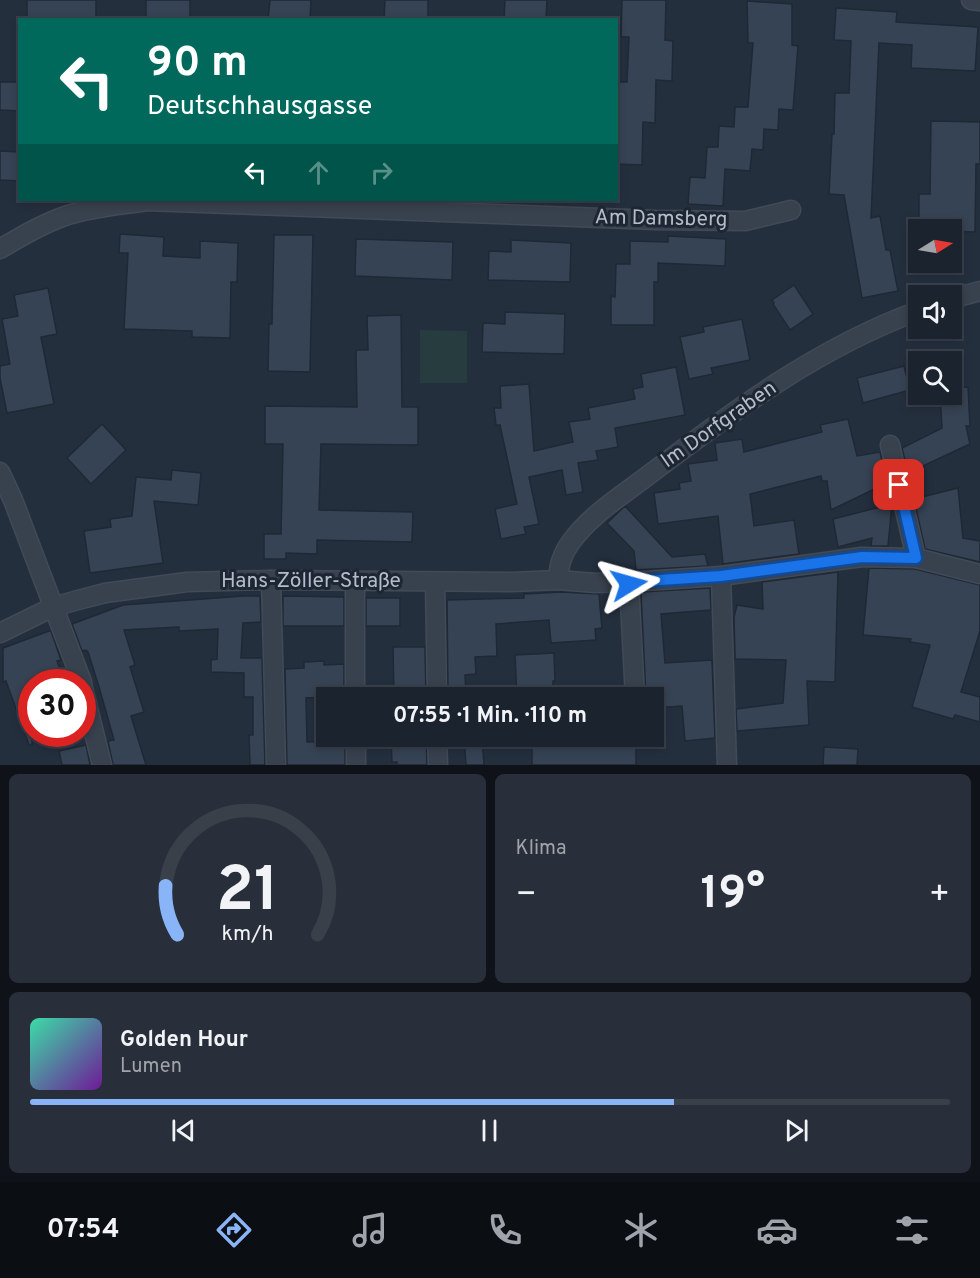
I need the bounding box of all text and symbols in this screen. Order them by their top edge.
text: 90 m [147,38,248,91]
icon: left [48,42,126,120]
text: Deutschhausgasse [147,90,372,124]
icon: left [239,156,272,189]
icon: ahead [302,156,335,189]
icon: right [365,156,398,189]
street label: Am Damsberg [594,204,728,234]
north arrow [908,219,962,273]
map controls [908,219,962,405]
button: sound [908,285,962,339]
button: search [908,351,962,405]
street label: Im Dorfgraben [656,375,782,475]
pin [873,459,924,510]
icon: arrive [882,468,915,501]
position arrow [597,552,661,616]
street label: Hans-Zöller-Straße [221,568,401,595]
speed limit sign: 30 [18,669,96,747]
text: 07:55 · 1 Min. · 110 m [393,703,587,730]
text: Klima [516,836,567,862]
text: 21 [216,854,279,933]
text: 19° [701,867,765,924]
text: − [516,875,537,917]
text: + [929,875,950,917]
text: km/h [221,922,273,949]
text: Golden Hour [120,1027,248,1054]
text: Lumen [120,1054,182,1080]
icon: previous [167,1114,200,1147]
icon: pause [473,1114,506,1147]
icon: next [780,1114,813,1147]
icon: directions [213,1209,255,1251]
icon: music [349,1209,391,1251]
icon: phone [484,1209,526,1251]
icon: climate [620,1209,662,1251]
icon: car [756,1209,798,1251]
icon: filters [891,1209,933,1251]
text: 07:54 [47,1213,120,1247]

